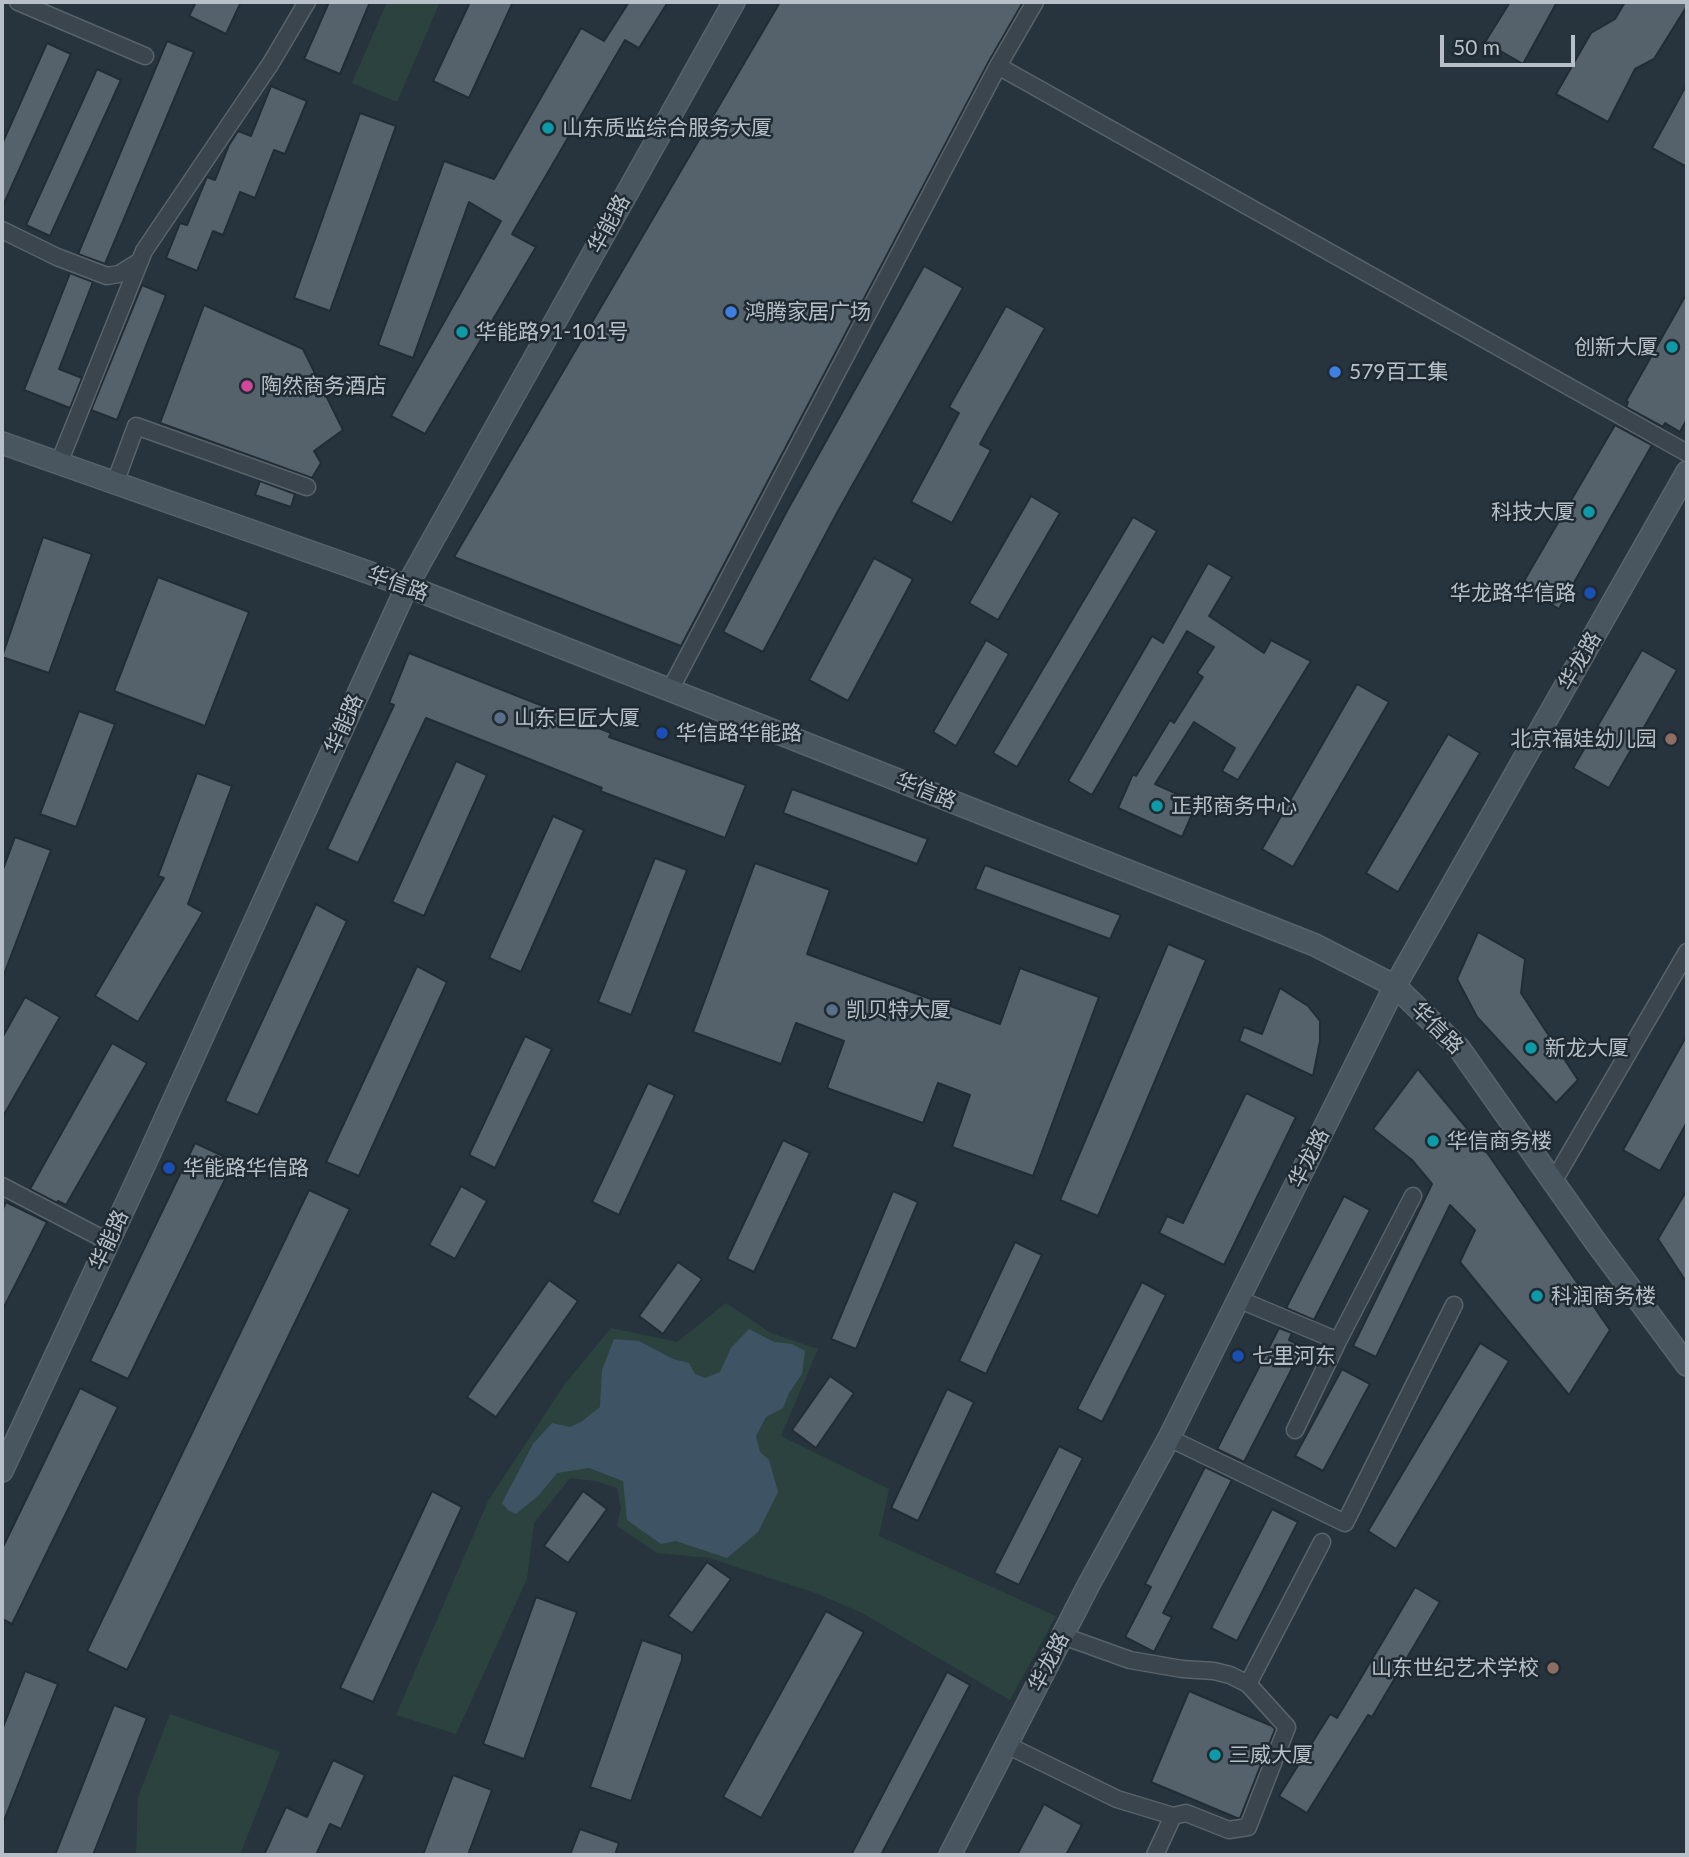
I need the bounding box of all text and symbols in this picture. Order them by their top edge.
scale bar [1444,21,1579,65]
text: 50 m [1453,34,1500,59]
place label: 山东质监综合服务大厦 [562,115,772,141]
marker: 山东质监综合服务大厦 [540,120,556,136]
street label: 华能路 [583,190,635,258]
place label: 鸿腾家居广场 [745,299,871,325]
marker: 鸿腾家居广场 [723,304,739,320]
place label: 华能路91-101号 [476,319,629,345]
marker: 华能路91-101号 [454,324,470,340]
place label: 创新大厦 [1574,334,1658,360]
marker: 创新大厦 [1664,339,1680,355]
place label: 579百工集 [1349,359,1449,385]
marker: 579百工集 [1327,364,1343,380]
place label: 陶然商务酒店 [261,373,387,399]
marker: 陶然商务酒店 [239,378,255,394]
place label: 科技大厦 [1491,499,1575,525]
marker: 科技大厦 [1581,504,1597,520]
street label: 华信路 [364,561,432,607]
place label: 华龙路华信路 [1450,580,1576,606]
marker: 华龙路华信路 [1582,585,1598,601]
street label: 华龙路 [1553,627,1607,695]
street label: 华能路 [320,690,368,758]
place label: 山东巨匠大厦 [514,705,640,731]
marker: 山东巨匠大厦 [492,710,508,726]
place label: 华信路华能路 [676,720,802,746]
marker: 华信路华能路 [654,725,670,741]
place label: 北京福娃幼儿园 [1510,726,1657,752]
marker: 北京福娃幼儿园 [1663,731,1679,747]
street label: 华信路 [892,768,960,814]
place label: 正邦商务中心 [1171,793,1297,819]
marker: 正邦商务中心 [1149,798,1165,814]
place label: 凯贝特大厦 [846,997,951,1023]
street label: 华信路 [1406,997,1468,1059]
marker: 凯贝特大厦 [824,1002,840,1018]
place label: 新龙大厦 [1545,1035,1629,1061]
marker: 新龙大厦 [1523,1040,1539,1056]
street label: 华龙路 [1283,1124,1335,1192]
place label: 华信商务楼 [1447,1128,1552,1154]
marker: 华信商务楼 [1425,1133,1441,1149]
place label: 华能路华信路 [183,1155,309,1181]
marker: 华能路华信路 [161,1160,177,1176]
street label: 华能路 [84,1206,134,1274]
place label: 科润商务楼 [1551,1283,1656,1309]
marker: 科润商务楼 [1529,1288,1545,1304]
place label: 七里河东 [1252,1343,1336,1369]
marker: 七里河东 [1230,1348,1246,1364]
street label: 华龙路 [1023,1628,1075,1696]
place label: 山东世纪艺术学校 [1371,1655,1539,1681]
marker: 山东世纪艺术学校 [1545,1660,1561,1676]
place label: 三威大厦 [1229,1742,1313,1768]
marker: 三威大厦 [1207,1747,1223,1763]

